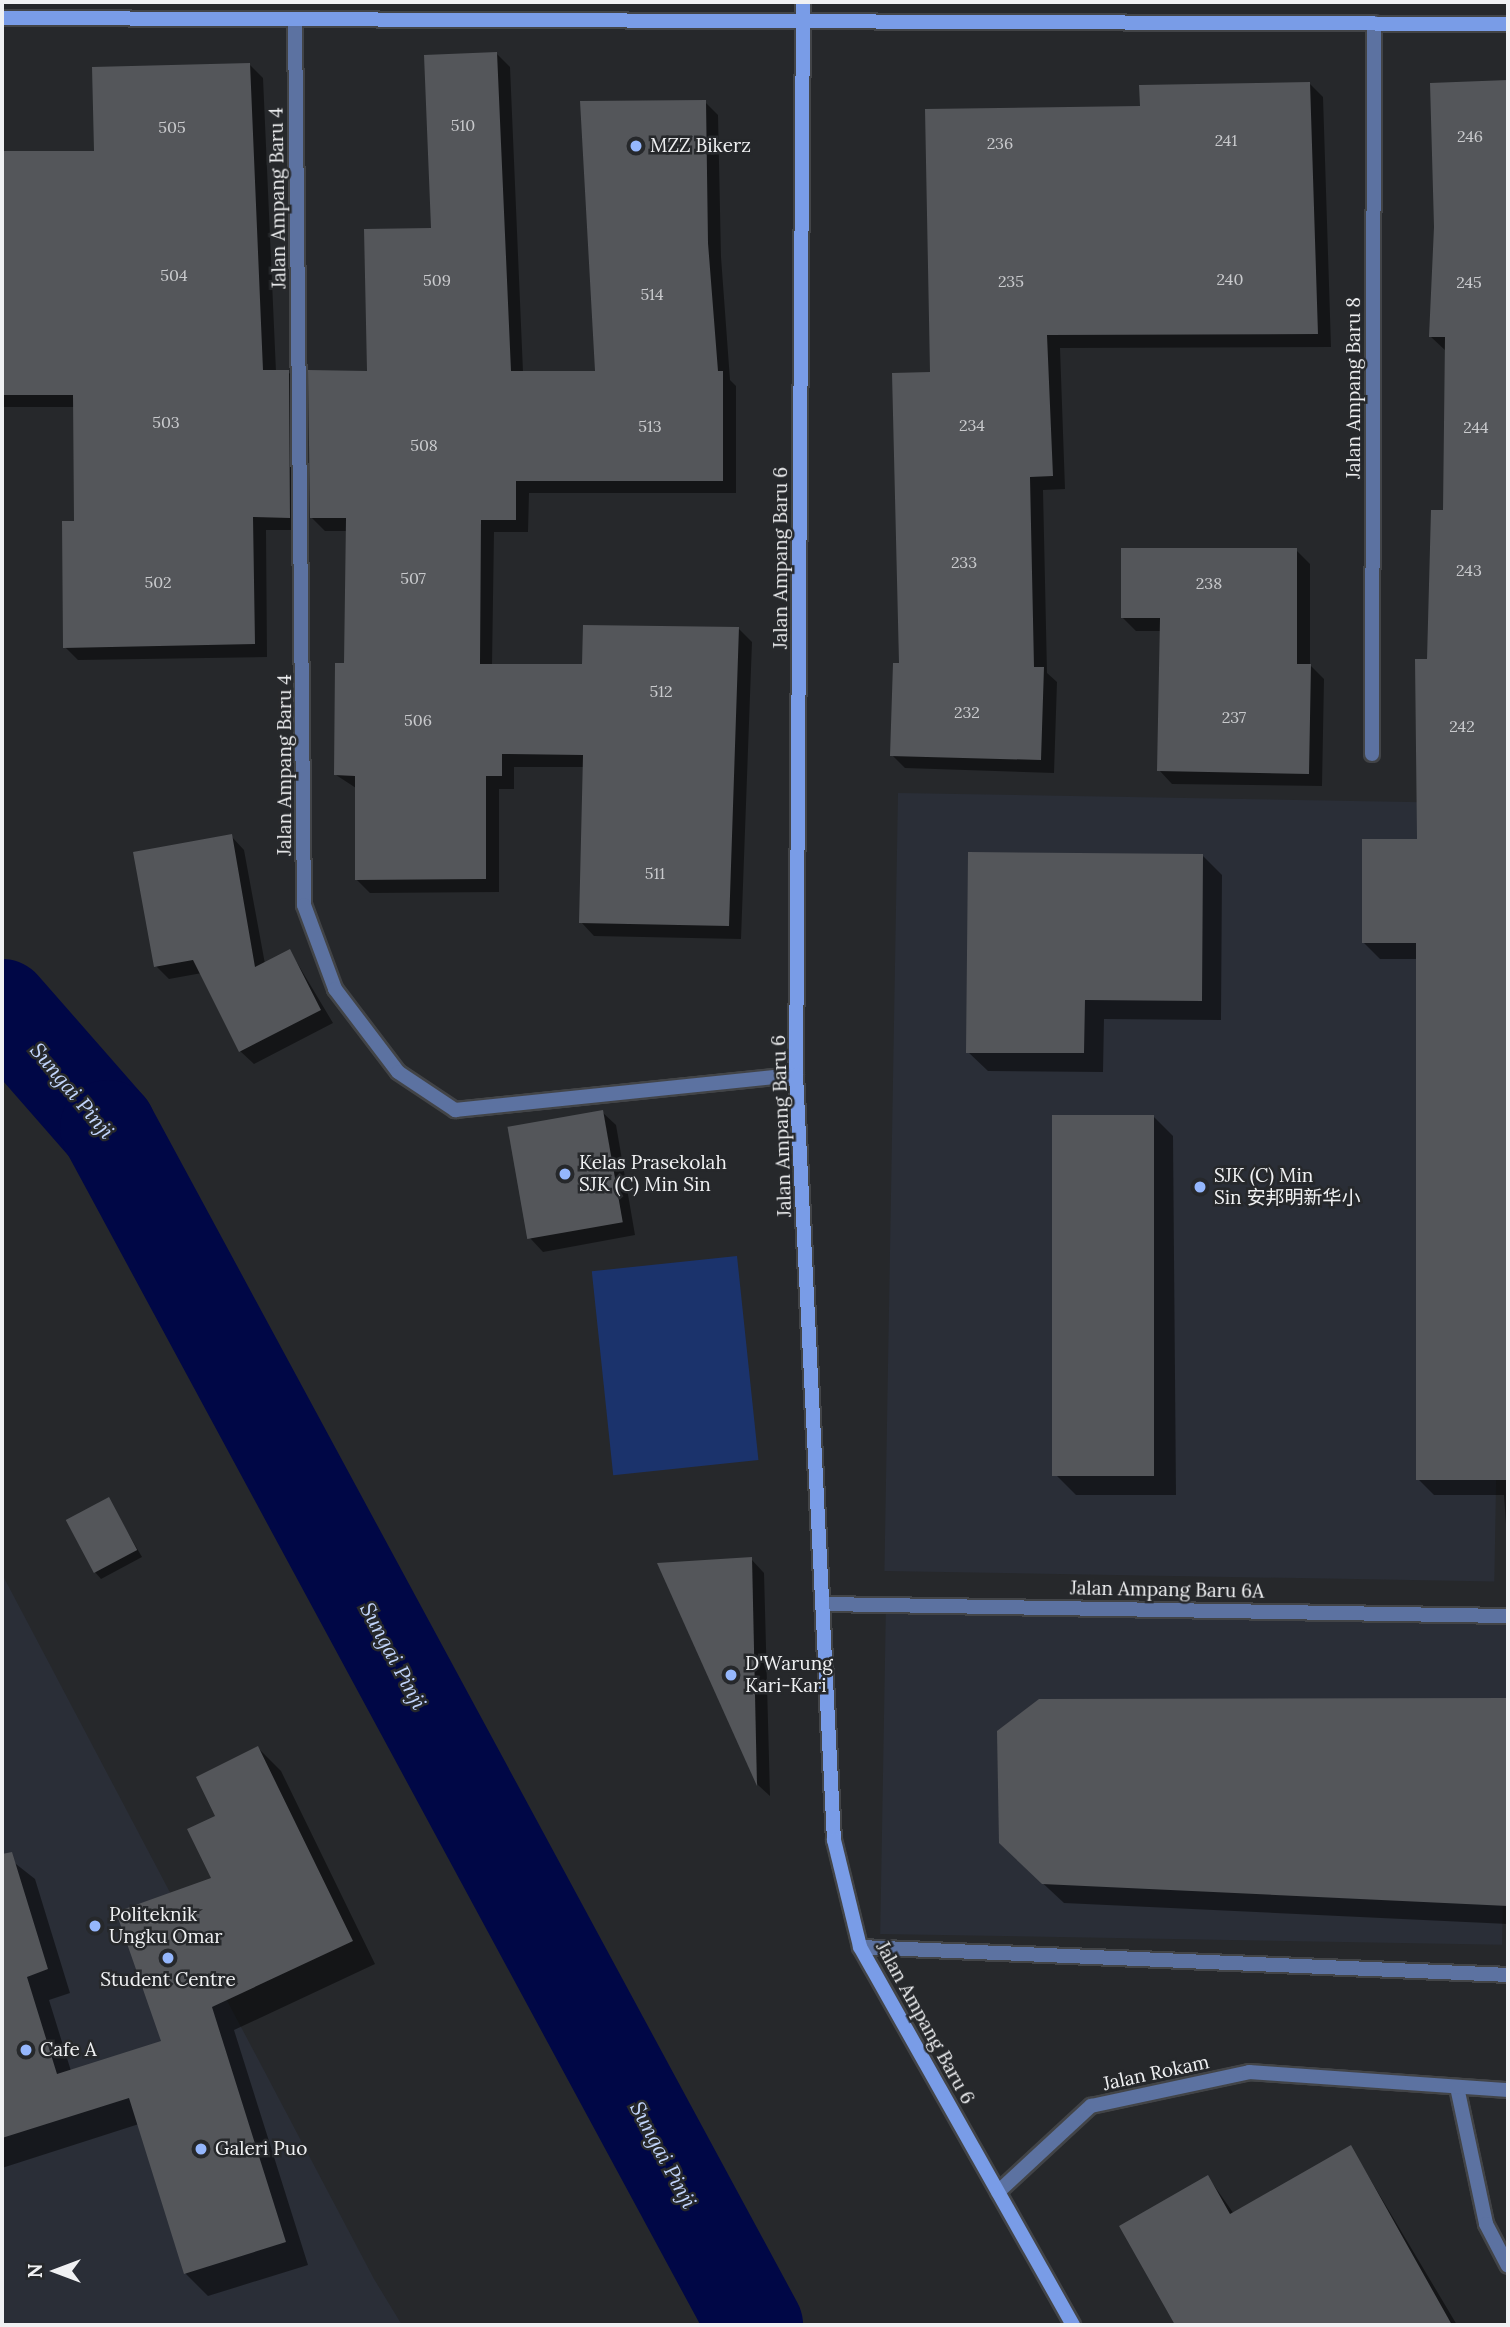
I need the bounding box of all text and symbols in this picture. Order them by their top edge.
street label: Jalan Ampang Baru 4 [265,107,291,289]
house number: 510 [451,115,475,135]
house number: 505 [158,117,186,137]
house number: 246 [1457,126,1483,146]
house number: 241 [1215,130,1237,150]
house number: 236 [987,133,1013,153]
place label: MZZ Bikerz [650,135,751,157]
marker: MZZ Bikerz [628,138,644,154]
house number: 504 [160,265,188,285]
house number: 240 [1217,269,1243,289]
house number: 509 [423,270,451,290]
house number: 235 [998,271,1024,291]
house number: 245 [1456,272,1482,292]
house number: 514 [640,284,664,304]
street label: Jalan Ampang Baru 8 [1343,297,1365,479]
house number: 503 [152,412,180,432]
house number: 234 [959,415,985,435]
house number: 513 [638,416,662,436]
house number: 244 [1463,417,1489,437]
house number: 508 [410,435,438,455]
street label: Jalan Ampang Baru 6 [770,467,792,649]
house number: 233 [951,552,977,572]
house number: 243 [1456,560,1482,580]
house number: 507 [400,568,426,588]
house number: 502 [144,572,172,592]
house number: 238 [1196,573,1222,593]
street label: Jalan Ampang Baru 4 [274,674,296,856]
house number: 512 [649,681,673,701]
house number: 232 [954,702,980,722]
house number: 237 [1222,707,1246,727]
house number: 506 [404,710,432,730]
house number: 242 [1449,716,1475,736]
house number: 511 [645,863,665,883]
street label: Jalan Ampang Baru 6 [767,1034,797,1218]
water label: Sungai Pinji [25,1038,119,1144]
place label: Kelas Prasekolah SJK (C) Min Sin [579,1152,727,1196]
place label: SJK (C) Min Sin 安邦明新华小 [1214,1165,1361,1209]
marker: Kelas Prasekolah SJK (C) Min Sin [557,1166,573,1182]
marker: SJK (C) Min Sin 安邦明新华小 [1192,1179,1208,1195]
street label: Jalan Ampang Baru 6A [1070,1577,1264,1603]
water label: Sungai Pinji [354,1598,432,1714]
place label: D'Warung Kari-Kari [745,1653,833,1697]
marker: D'Warung Kari-Kari [723,1667,739,1683]
place label: Politeknik Ungku Omar [109,1904,222,1948]
marker: Politeknik Ungku Omar [87,1918,103,1934]
street label: Jalan Ampang Baru 6 [871,1938,979,2108]
marker: Student Centre [160,1950,176,1966]
place label: Student Centre [100,1969,236,1991]
place label: Cafe A [40,2039,97,2061]
marker: Cafe A [18,2042,34,2058]
street label: Jalan Rokam [1101,2051,1211,2095]
water label: Sungai Pinji [624,2097,702,2213]
place label: Galeri Puo [215,2138,307,2160]
marker: Galeri Puo [193,2141,209,2157]
north arrow [21,2236,91,2306]
text: N [23,2264,47,2278]

